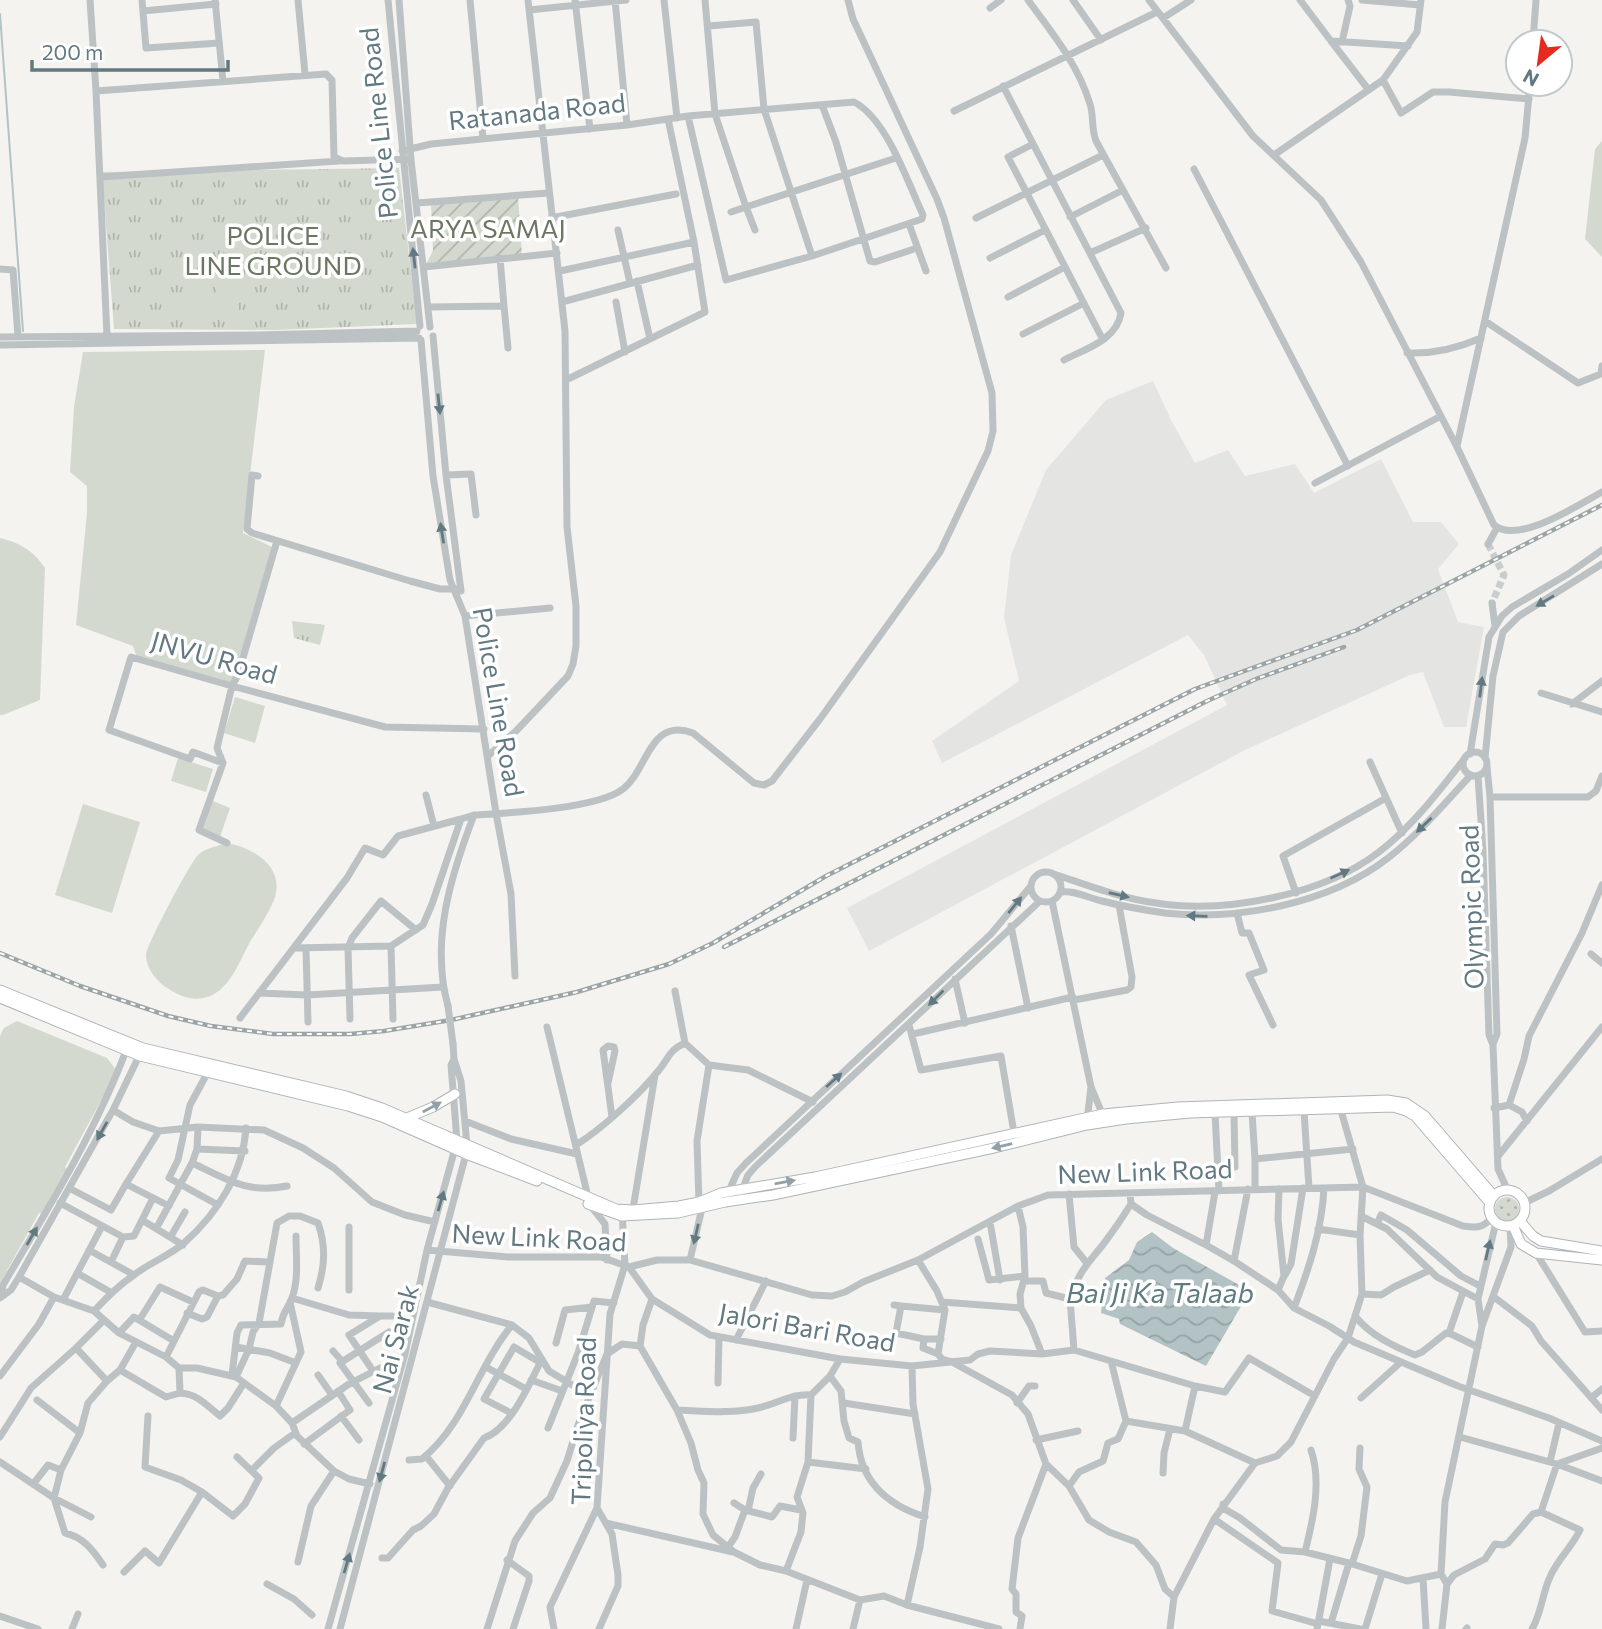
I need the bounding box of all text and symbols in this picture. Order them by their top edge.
street label: Police Line Road [352,26,403,220]
scale bar [32,28,228,72]
north arrow [1504,28,1574,98]
text: 200 m [42,39,103,64]
text: N [1519,65,1542,92]
street label: Ratanada Road [447,86,627,135]
park label: ARYA SAMAJ [410,212,566,243]
park label: POLICE LINE GROUND [184,219,362,280]
one-way arrow [408,247,419,269]
one-way arrow [434,393,445,415]
one-way arrow [436,522,447,544]
one-way arrow [1535,594,1554,607]
street label: Police Line Road [468,604,531,799]
street label: JNVU Road [148,624,281,689]
one-way arrow [1476,675,1487,697]
one-way arrow [1416,816,1433,832]
street label: Olympic Road [1452,824,1489,990]
one-way arrow [1330,869,1351,880]
one-way arrow [1108,889,1130,900]
one-way arrow [1008,897,1023,915]
one-way arrow [1186,910,1208,921]
one-way arrow [928,989,945,1005]
one-way arrow [825,1072,842,1088]
one-way arrow [422,1102,442,1114]
one-way arrow [96,1121,108,1141]
one-way arrow [991,1141,1013,1152]
street label: New Link Road [1057,1152,1233,1189]
one-way arrow [774,1176,796,1187]
one-way arrow [436,1190,446,1211]
street label: New Link Road [451,1216,627,1257]
one-way arrow [691,1223,702,1245]
one-way arrow [25,1227,38,1246]
one-way arrow [1483,1239,1494,1261]
water label: Bai Ji Ka Talaab [1066,1275,1254,1309]
street label: Nai Sarak [365,1281,424,1396]
street label: Jalori Bari Road [717,1296,898,1357]
street label: Tripoliya Road [564,1336,601,1506]
one-way arrow [376,1461,387,1483]
one-way arrow [343,1553,353,1574]

